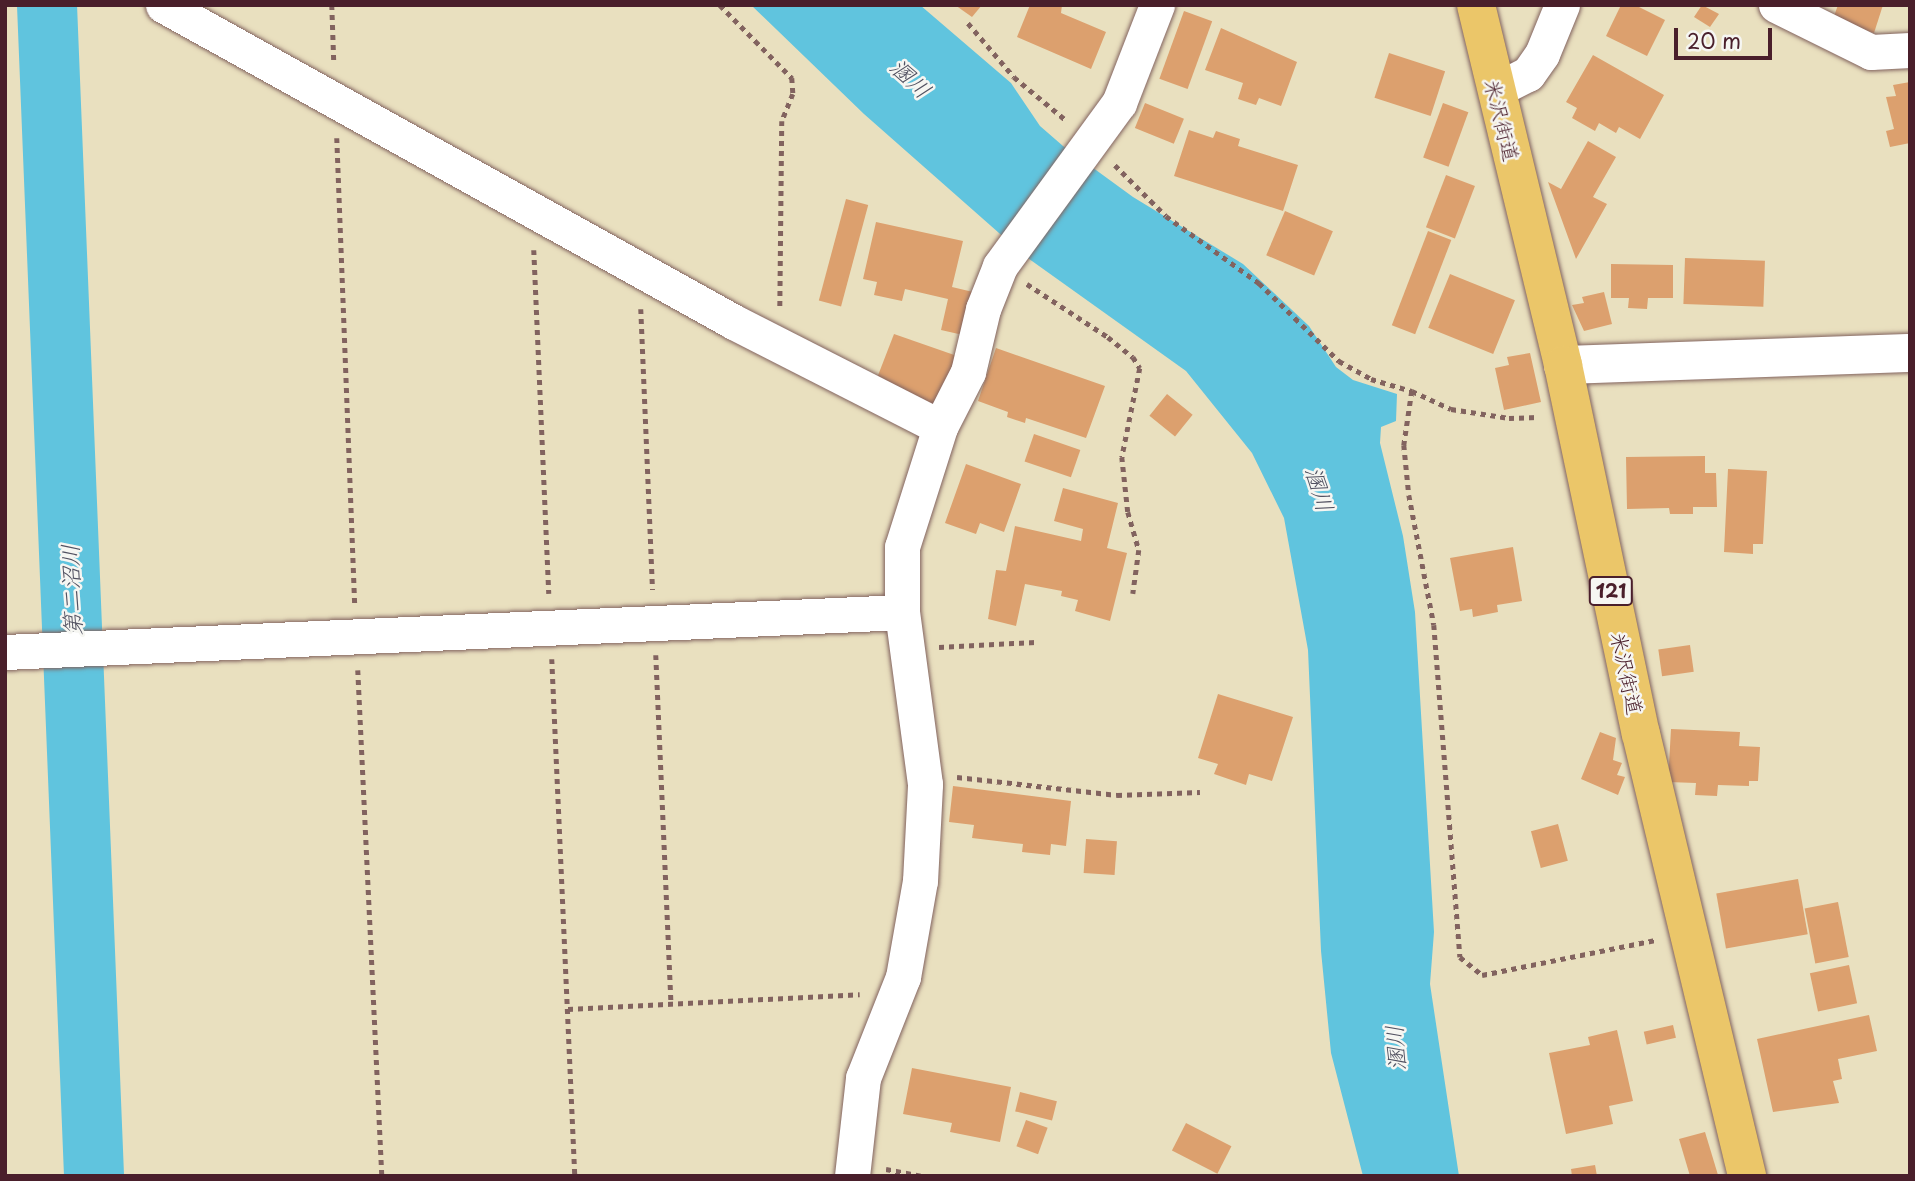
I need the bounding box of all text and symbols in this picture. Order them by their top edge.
scale bar [1677,14,1775,58]
text: 20 m [1687,24,1741,56]
water label: 溷川 [885,52,937,104]
street label: 米沢街道 [1481,76,1525,164]
water label: 溷川 [1300,463,1340,515]
water label: 第二沼川 [56,544,86,636]
road number: 121 [1588,576,1634,606]
street label: 米沢街道 [1607,629,1649,717]
water label: 溷川 [1380,1024,1410,1072]

